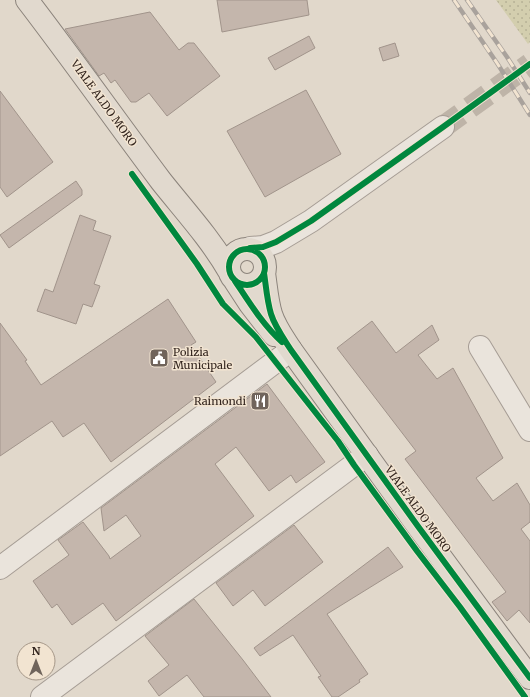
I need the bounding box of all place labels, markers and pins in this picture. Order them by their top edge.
place label: Polizia Municipale [173,345,232,372]
public building icon: Polizia Municipale [148,347,170,369]
restaurant icon: Raimondi [249,390,271,412]
place label: Raimondi [194,394,246,408]

